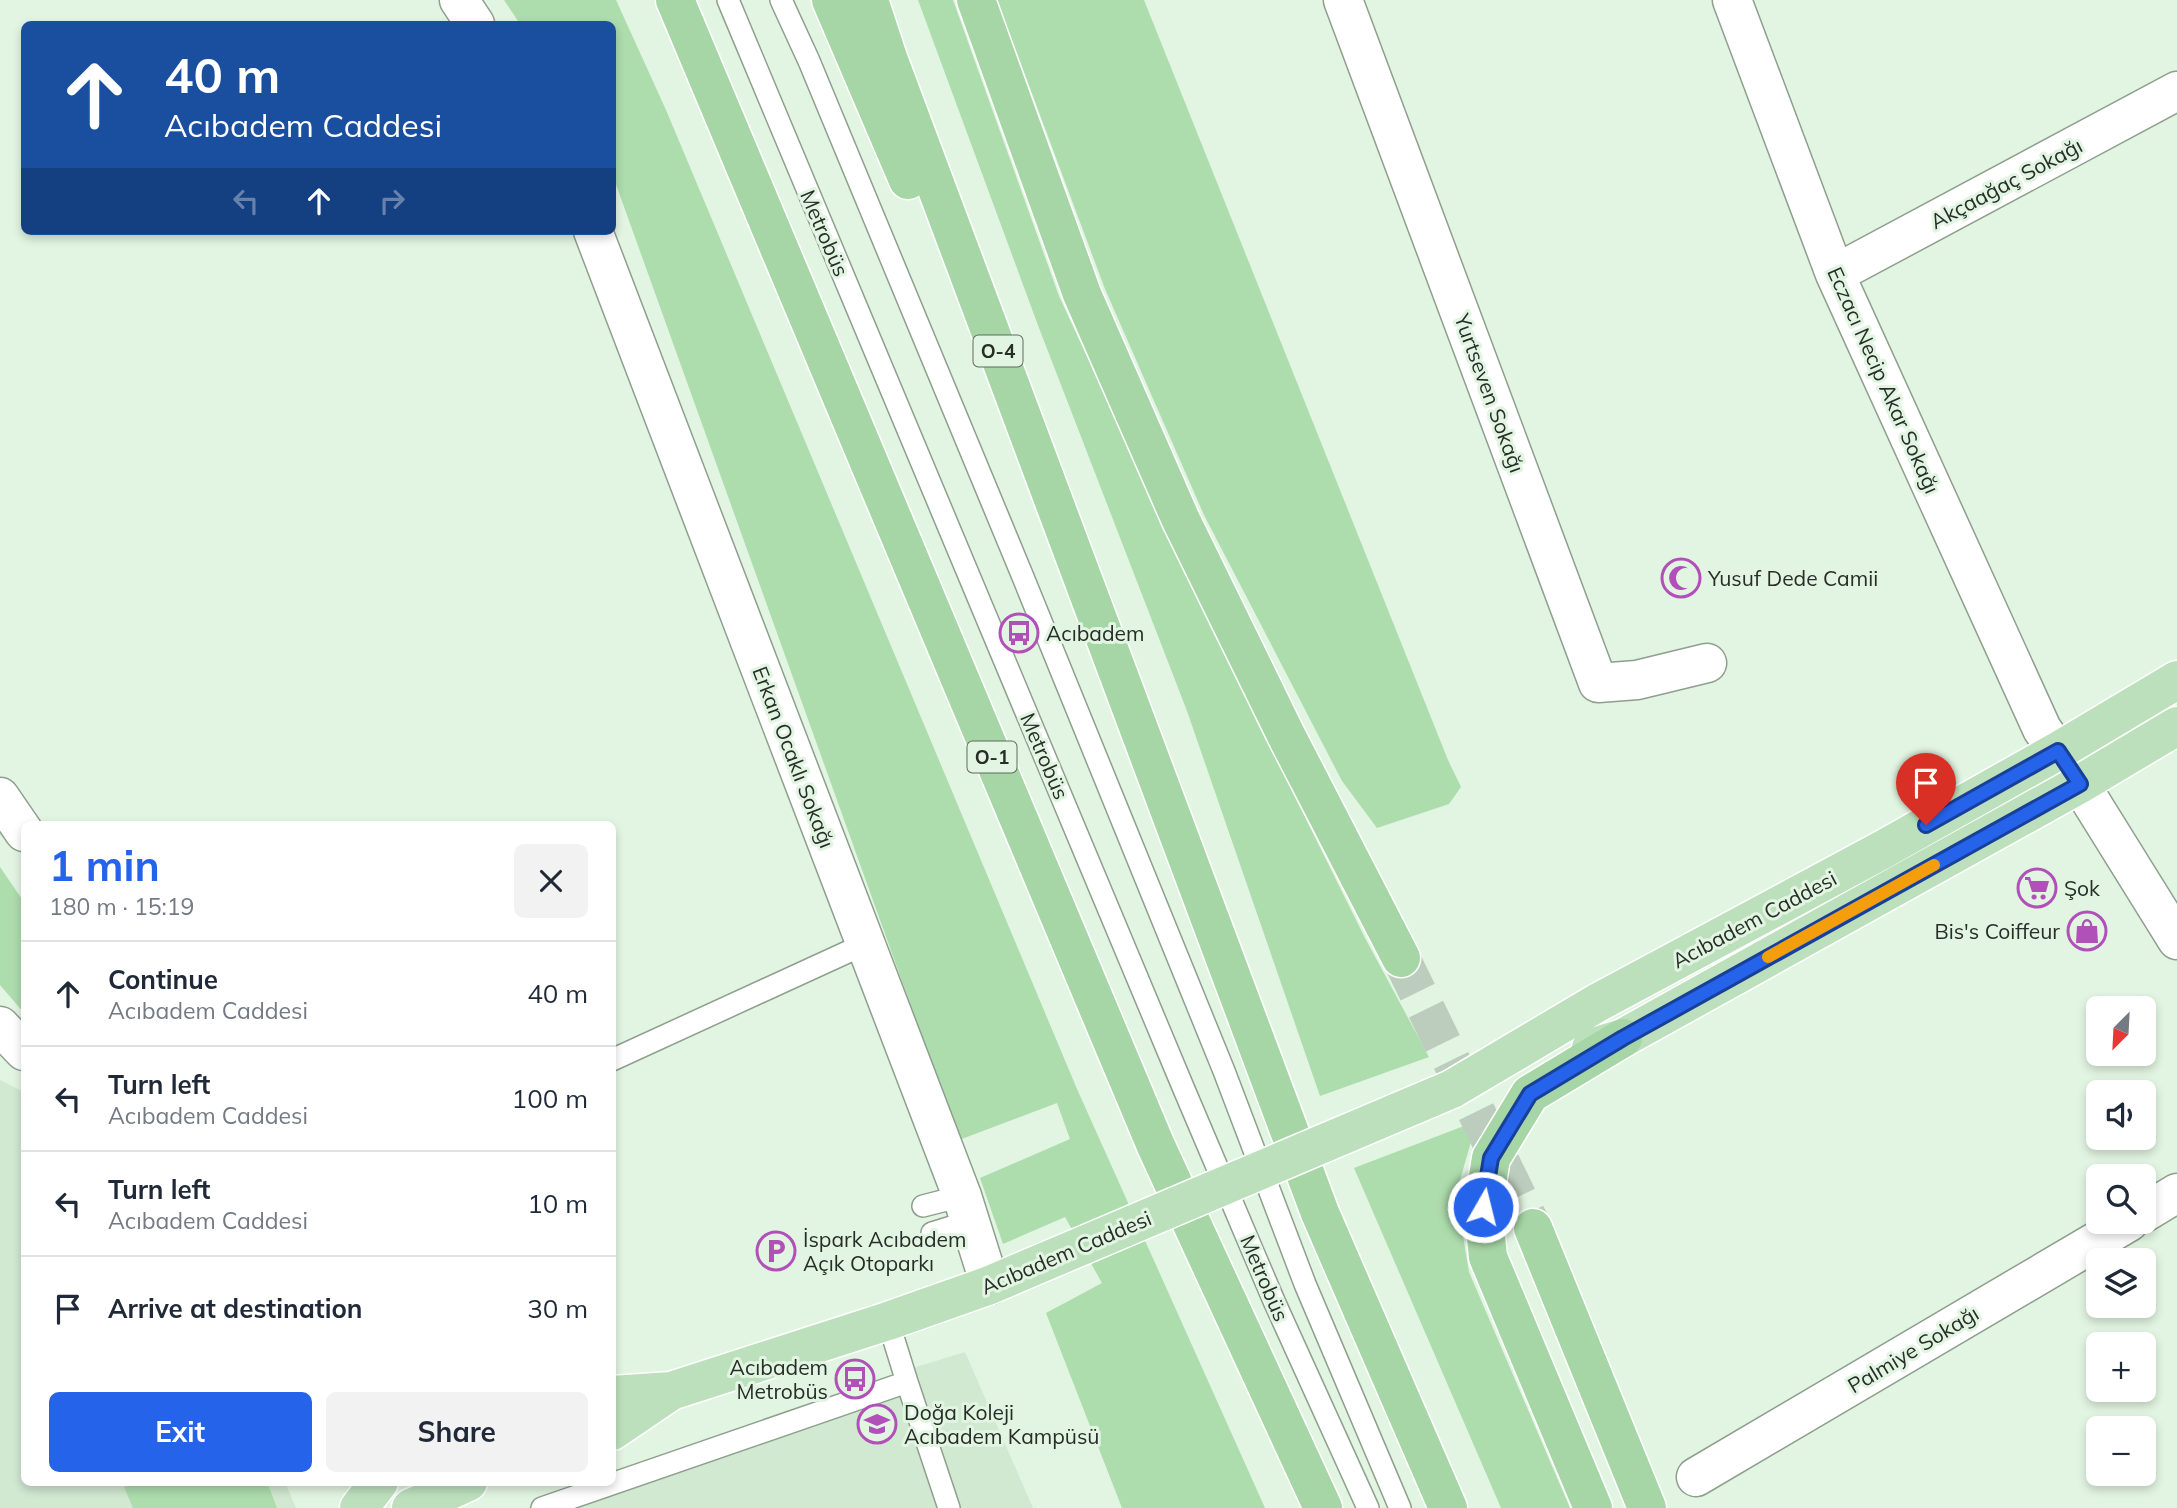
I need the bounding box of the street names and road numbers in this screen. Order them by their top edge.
street label: Akçaağaç Sokağı [1925,132,2087,234]
street label: Metrobüs [795,186,855,280]
street label: Eczacı Necip Akar Sokağı [1822,263,1946,497]
street label: Yurtseven Sokağı [1449,309,1531,476]
road number: O-4 [974,336,1023,366]
street label: Erkan Ocaklı Sokağı [747,662,841,852]
street label: Metrobüs [1015,709,1075,803]
road number: O-1 [968,742,1016,772]
street label: Acıbadem Caddesi [1667,865,1841,973]
street label: Acıbadem Caddesi [977,1204,1155,1300]
street label: Metrobüs [1235,1231,1295,1325]
street label: Palmiye Sokağı [1843,1300,1983,1398]

